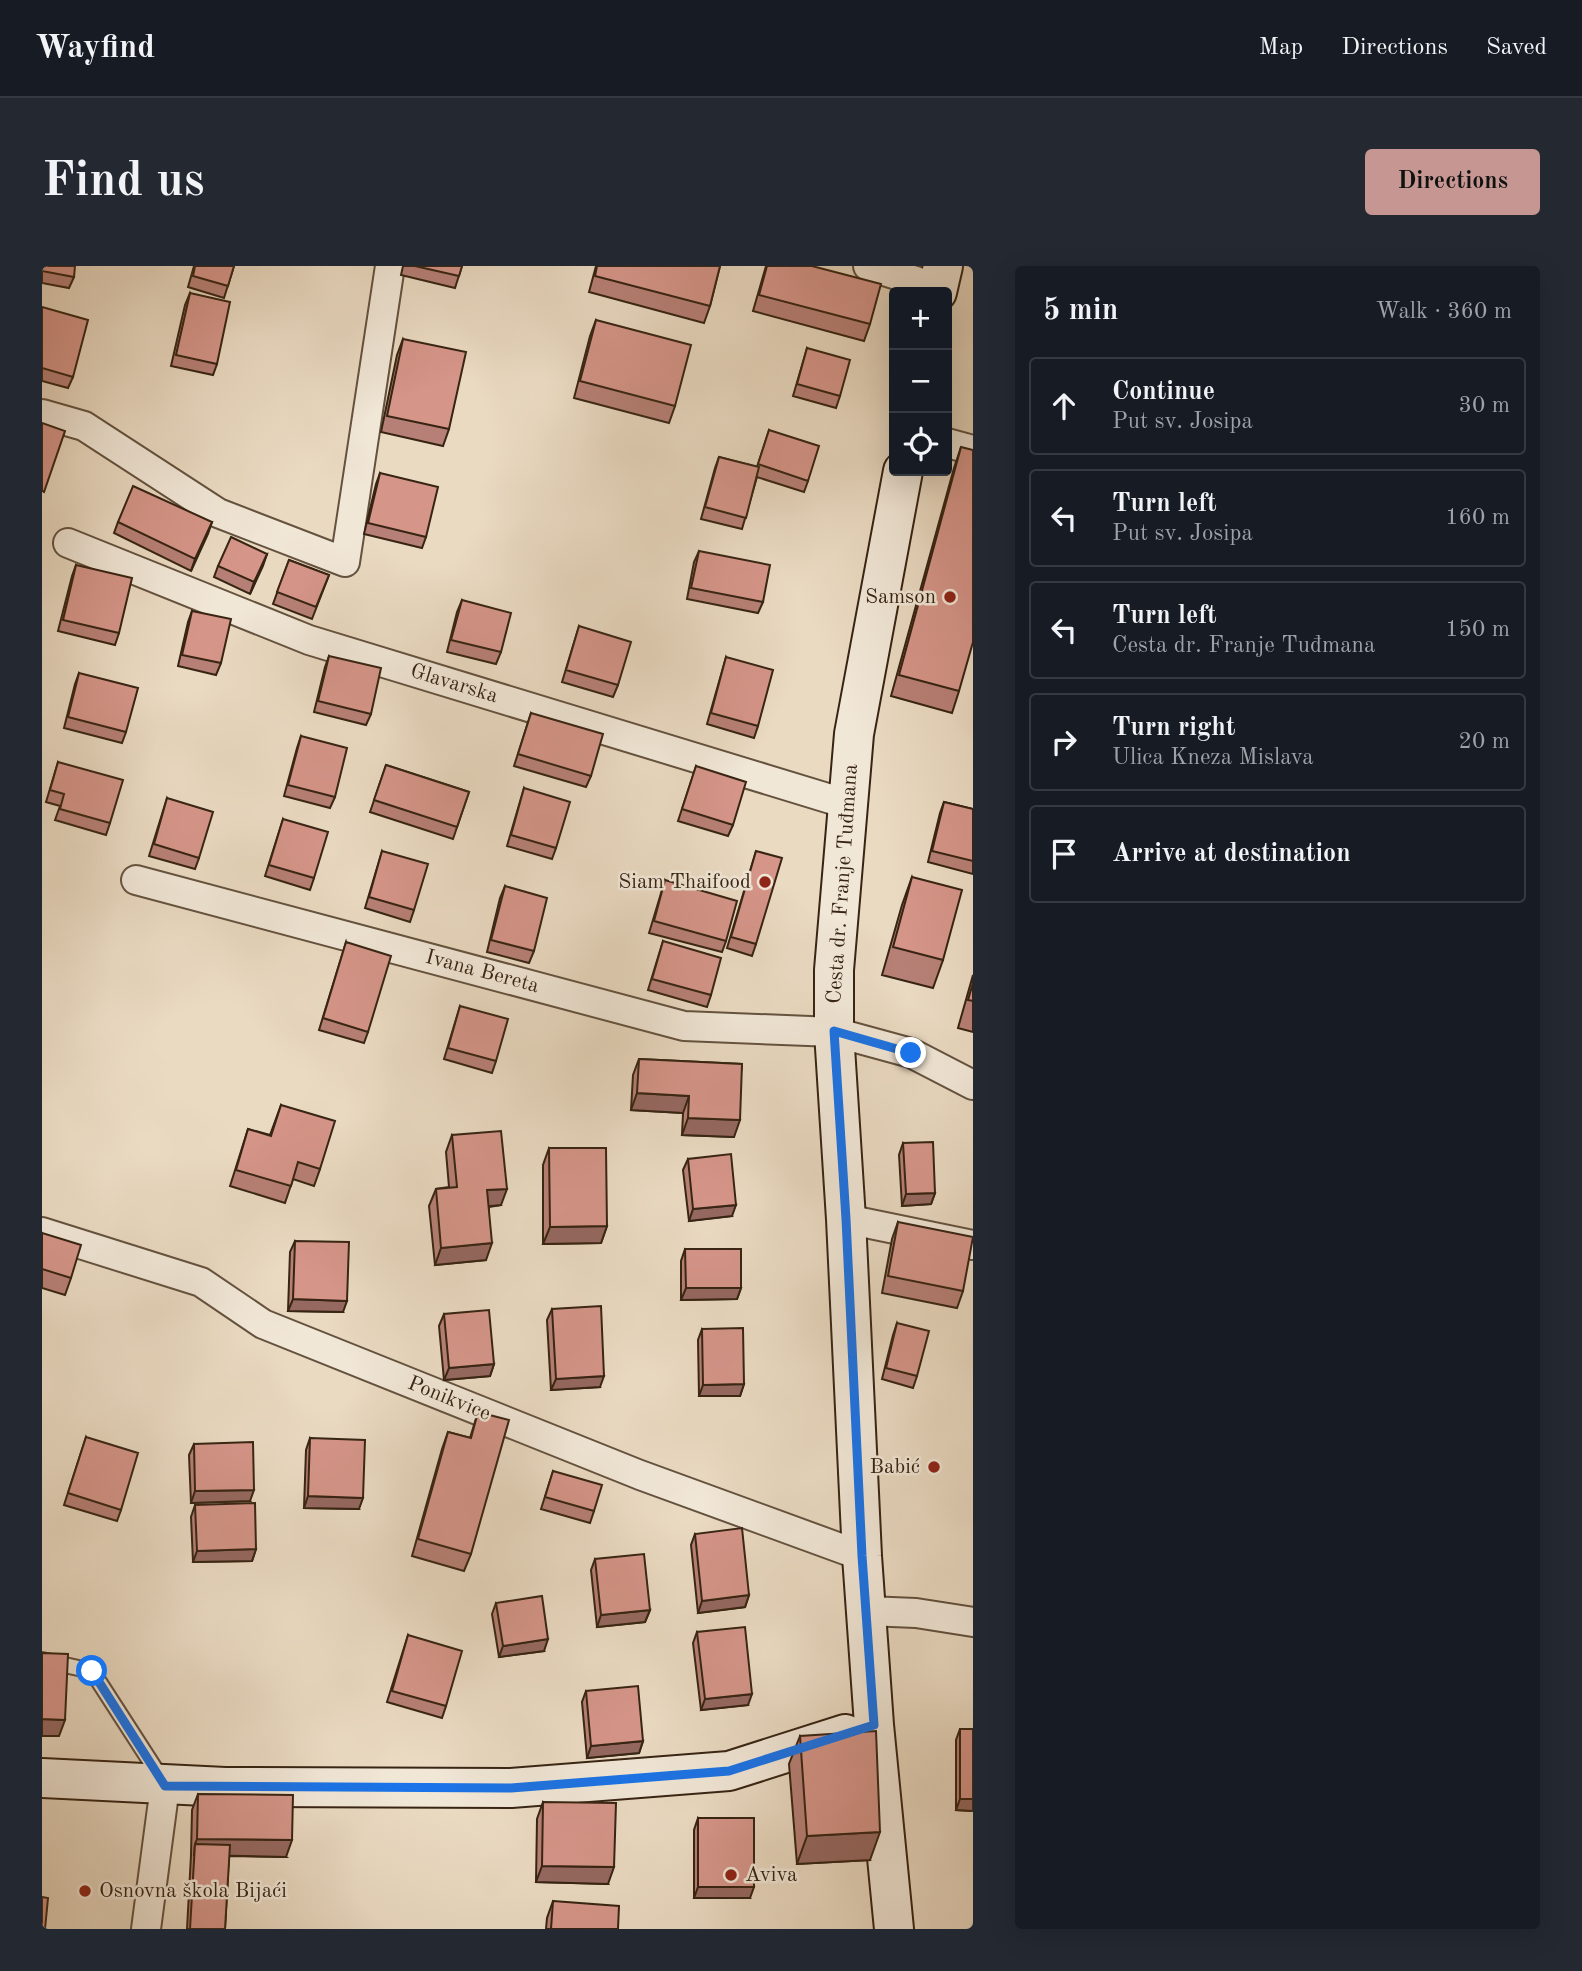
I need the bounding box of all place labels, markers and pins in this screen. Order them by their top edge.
place label: Samson [865,587,936,608]
marker: Samson [942,589,958,605]
place label: Siam Thaifood [618,872,751,893]
marker: Siam Thaifood [757,874,773,890]
place label: Babić [870,1457,920,1478]
marker: Babić [926,1459,942,1475]
place label: Aviva [745,1865,797,1886]
marker: Aviva [723,1867,739,1883]
place label: Osnovna škola Bijaći [99,1881,287,1902]
marker: Osnovna škola Bijaći [77,1883,93,1899]

